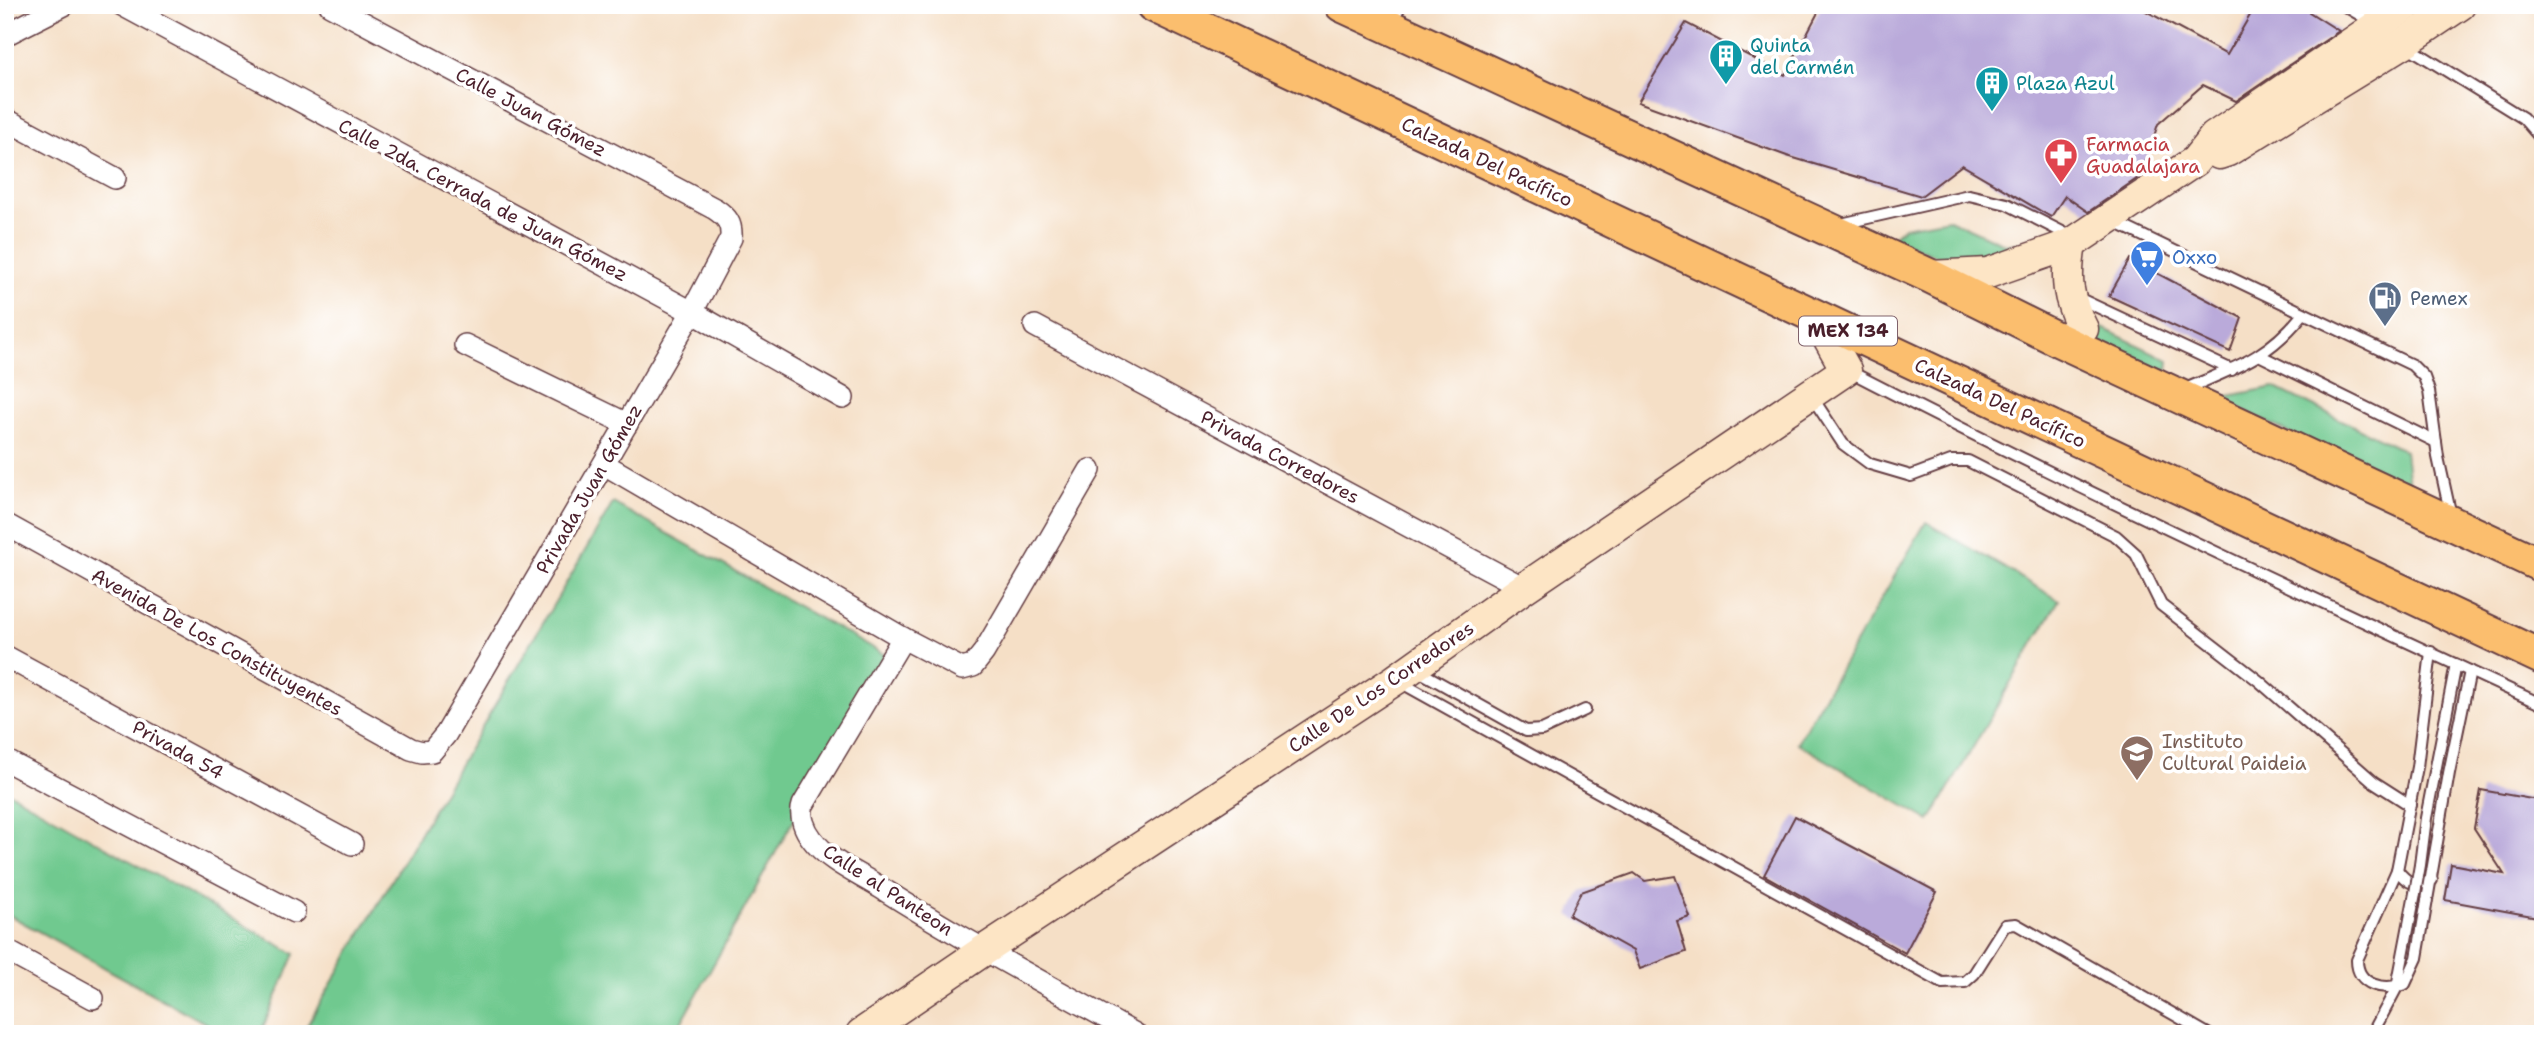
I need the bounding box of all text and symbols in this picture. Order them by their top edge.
place label: Quinta del Carmén [1750,33,1855,80]
building icon: Quinta del Carmén [1707,37,1745,86]
street label: Calle Juan Gómez [451,62,611,162]
building icon: Plaza Azul [1973,64,2011,113]
place label: Plaza Azul [2016,71,2115,96]
street label: Calzada Del Pacífico [1397,111,1577,213]
street label: Calle 2da. Cerrada de Juan Gómez [334,113,632,287]
place label: Farmacia Guadalajara [2086,132,2200,179]
pharmacy icon: Farmacia Guadalajara [2042,136,2080,185]
supermarket icon: Oxxo [2128,238,2166,287]
place label: Oxxo [2172,245,2217,270]
fuel station icon: Pemex [2366,279,2404,328]
place label: Pemex [2410,286,2468,311]
road number: MEX 134 [1799,316,1897,346]
street label: Calzada Del Pacífico [1910,352,2090,454]
street label: Privada Juan Gómez [530,400,648,578]
street label: Privada Corredores [1196,405,1364,509]
street label: Avenida De Los Constituyentes [87,562,347,722]
street label: Calle De Los Corredores [1283,616,1479,758]
street label: Privada 54 [128,715,228,785]
place label: Instituto Cultural Paideia [2162,729,2307,776]
school or university icon: Instituto Cultural Paideia [2118,733,2156,782]
street label: Calle al Panteon [818,839,958,941]

